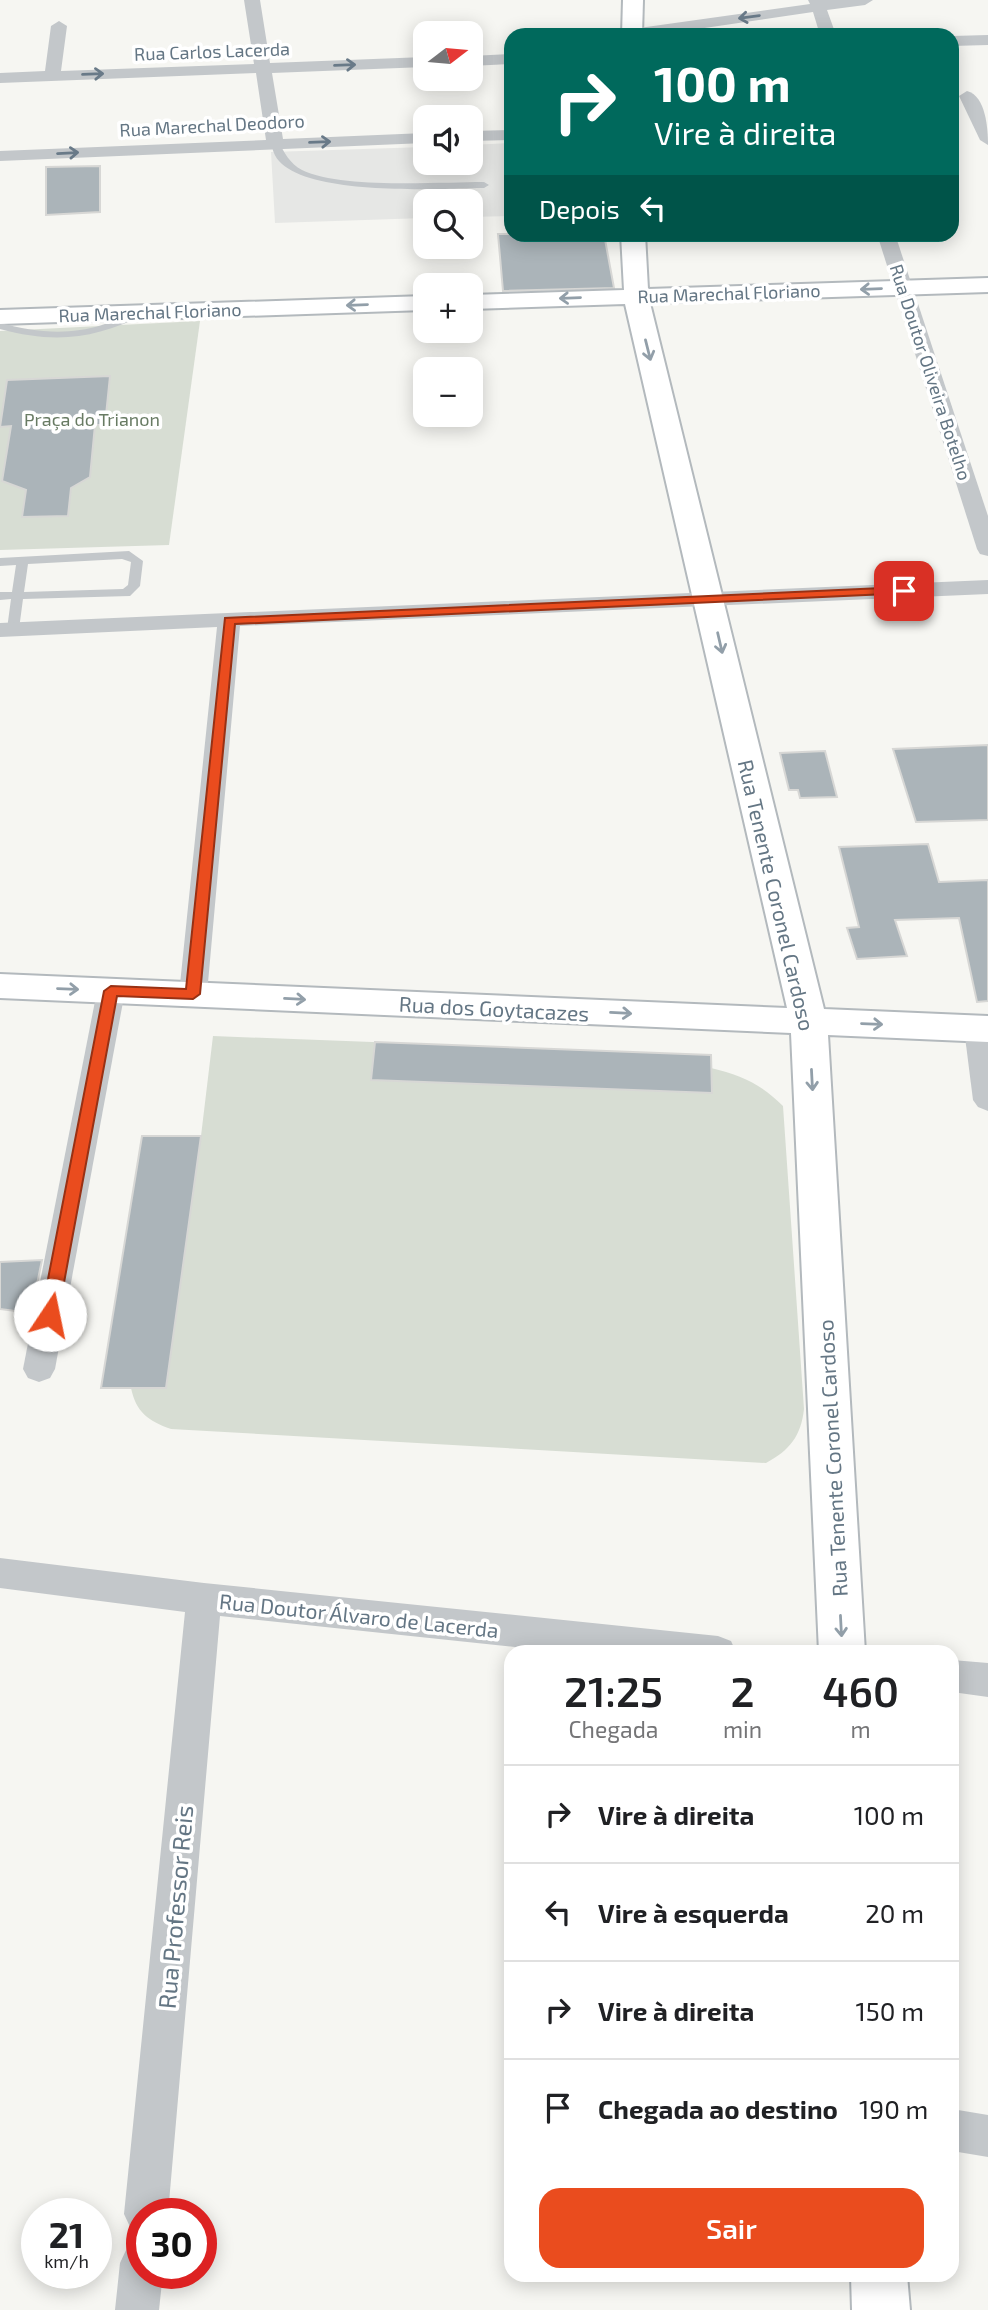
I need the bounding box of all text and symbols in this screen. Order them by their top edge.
one-way arrow [738,11,761,24]
north arrow [413,21,483,91]
map controls [413,21,483,427]
street label: Rua Carlos Lacerda [134,37,290,65]
text: 100 m [654,53,791,112]
icon: right [539,56,630,147]
one-way arrow [333,59,356,72]
one-way arrow [81,68,104,81]
button: sound [413,105,483,175]
street label: Rua Marechal Deodoro [119,109,305,141]
text: Vire à direita [654,113,836,151]
one-way arrow [308,135,331,148]
one-way arrow [56,146,79,159]
button: search [413,189,483,259]
icon: left [634,189,672,227]
text: Depois [539,193,620,224]
street label: Rua Doutor Oliveira Botelho [886,261,976,483]
button: + [413,273,483,343]
street label: Rua Marechal Floriano [637,279,821,307]
one-way arrow [860,282,883,296]
one-way arrow [559,292,582,305]
street label: Rua Marechal Floriano [58,298,242,326]
one-way arrow [346,299,369,312]
one-way arrow [642,339,655,361]
button: − [413,357,483,427]
park label: Praça do Trianon [24,408,160,431]
pin [874,561,934,621]
icon: arrive [885,572,923,610]
one-way arrow [713,631,727,654]
street label: Rua Tenente Coronel Cardoso [734,757,820,1033]
one-way arrow [56,982,79,995]
street label: Rua dos Goytacazes [398,991,590,1025]
one-way arrow [284,992,307,1005]
one-way arrow [609,1007,632,1020]
one-way arrow [861,1018,884,1031]
one-way arrow [805,1069,818,1092]
position arrow [13,1278,87,1352]
street label: Rua Tenente Coronel Cardoso [812,1319,852,1597]
street label: Rua Doutor Álvaro de Lacerda [218,1588,500,1642]
one-way arrow [834,1614,847,1637]
text: 21:25 [564,1665,663,1715]
text: 2 [731,1665,755,1715]
text: 460 [822,1665,899,1715]
text: Chegada [568,1715,658,1743]
text: min [723,1715,762,1743]
text: m [851,1715,871,1743]
icon: right [539,1795,577,1833]
text: Vire à direita [598,1799,754,1830]
text: 100 m [854,1799,924,1830]
street label: Rua Professor Reis [152,1804,198,2010]
icon: left [539,1893,577,1931]
text: Vire à esquerda [598,1897,789,1928]
text: 20 m [865,1897,924,1928]
icon: right [539,1991,577,2029]
text: Vire à direita [598,1995,754,2026]
text: 150 m [855,1995,924,2026]
icon: arrive [539,2089,577,2127]
text: Chegada ao destino [598,2093,838,2124]
text: 190 m [859,2093,928,2124]
button: Sair [539,2188,924,2268]
speed limit sign: 30 [126,2198,217,2289]
text: 21 [49,2213,84,2255]
text: km/h [44,2250,89,2272]

